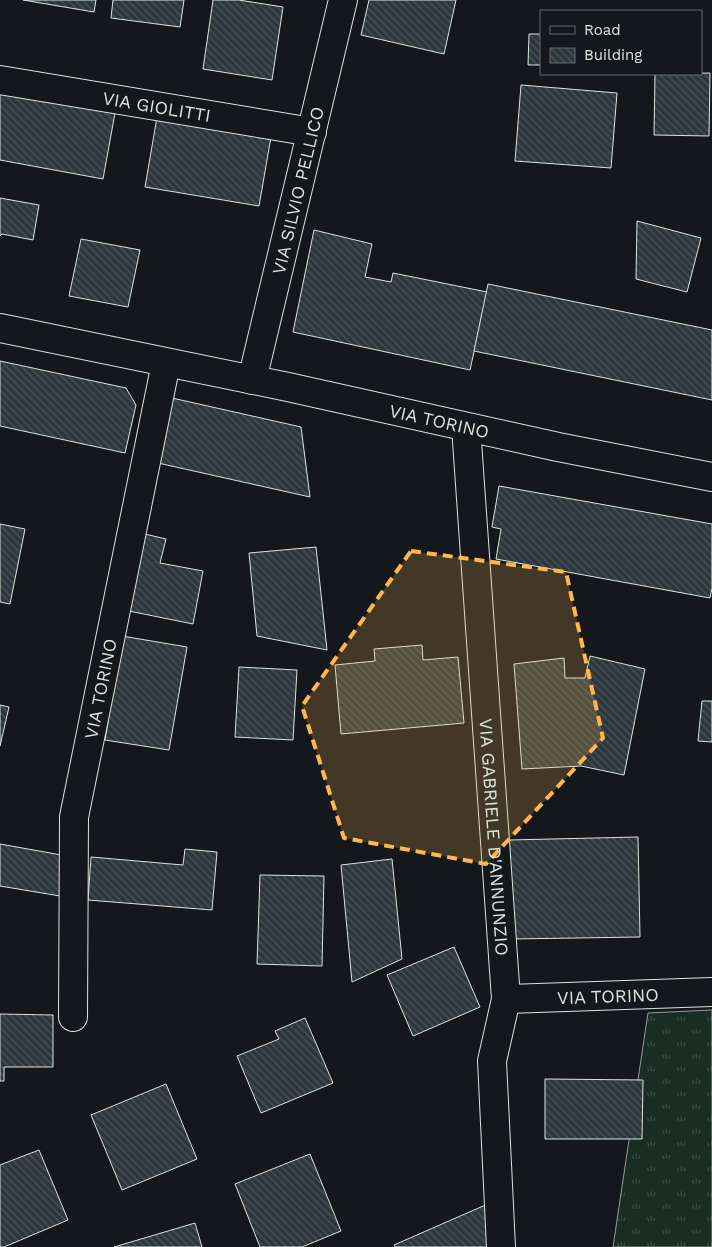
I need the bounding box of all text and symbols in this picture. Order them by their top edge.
legend [540,10,702,75]
text: Road [584,21,621,39]
text: Building [584,46,642,64]
street label: VIA GIOLITTI [101,87,212,125]
street label: VIA SILVIO PELLICO [267,104,328,276]
street label: VIA TORINO [387,399,491,442]
street label: VIA TORINO [80,637,120,741]
street label: VIA GABRIELE D'ANNUNZIO [476,718,513,956]
street label: VIA TORINO [557,983,659,1008]

